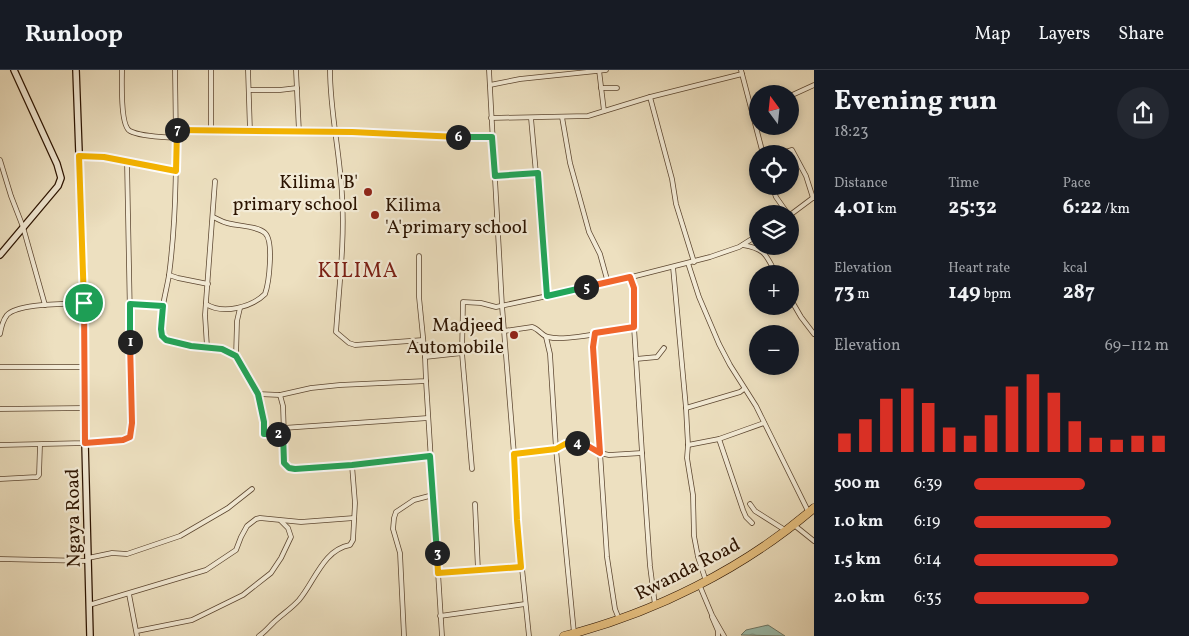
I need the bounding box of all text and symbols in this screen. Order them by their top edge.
text: Runloop [25,18,123,52]
text: Map [974,22,1010,47]
text: Layers [1038,22,1090,47]
text: Share [1118,22,1164,47]
text: Evening run [834,82,998,121]
north arrow [749,85,799,135]
map controls [749,85,799,375]
button: share [1117,87,1169,139]
pin: 7 [164,118,190,142]
text: 7 [174,121,181,140]
text: 18:23 [834,121,868,143]
pin: 6 [446,124,470,150]
text: 6 [455,128,462,147]
button: locate [749,145,799,195]
place label: Kilima 'B' primary school [233,170,358,218]
text: Distance [834,174,888,193]
text: Time [948,174,979,193]
text: Pace [1063,174,1091,193]
marker: Kilima 'B' primary school [362,186,374,198]
place label: Kilima 'A'primary school [385,193,528,241]
text: 4.01 [834,193,874,222]
text: 25:32 [948,193,997,222]
text: 6:22 [1063,193,1102,222]
text: km [874,200,897,219]
text: /km [1102,200,1130,219]
button: layers [749,205,799,255]
marker: Kilima 'A'primary school [369,209,381,221]
district label: KILIMA [317,257,399,286]
text: Elevation [834,259,892,278]
text: Heart rate [948,259,1010,278]
text: kcal [1063,259,1088,278]
button: + [749,265,799,315]
pin: 5 [574,274,598,300]
text: 5 [583,278,590,297]
text: 73 [834,278,854,307]
text: 149 [948,278,981,307]
text: 287 [1063,278,1095,307]
pin [63,282,105,324]
text: m [854,285,870,304]
text: bpm [981,285,1011,304]
icon: arrive [70,289,98,317]
place label: Madjeed Automobile [406,313,504,361]
button: − [749,325,799,375]
marker: Madjeed Automobile [508,329,520,341]
pin: 1 [118,330,142,354]
text: 1 [128,333,133,352]
text: Elevation [834,335,901,357]
text: 69–112 m [1105,335,1169,357]
pin: 2 [266,422,290,446]
text: 2 [275,425,282,444]
pin: 4 [564,430,590,456]
text: 4 [573,434,582,453]
street label: Ngaya Road [60,468,88,568]
text: 500 m [834,473,880,495]
text: 6:39 [914,473,942,495]
text: 1.0 km [834,511,883,533]
text: 6:19 [914,511,940,533]
street label: Rwanda Road [631,532,745,607]
pin: 3 [424,540,450,566]
text: 3 [434,544,441,563]
text: 1.5 km [834,549,881,571]
text: 6:14 [914,549,942,571]
text: 2.0 km [834,587,885,609]
text: 6:35 [914,587,942,609]

